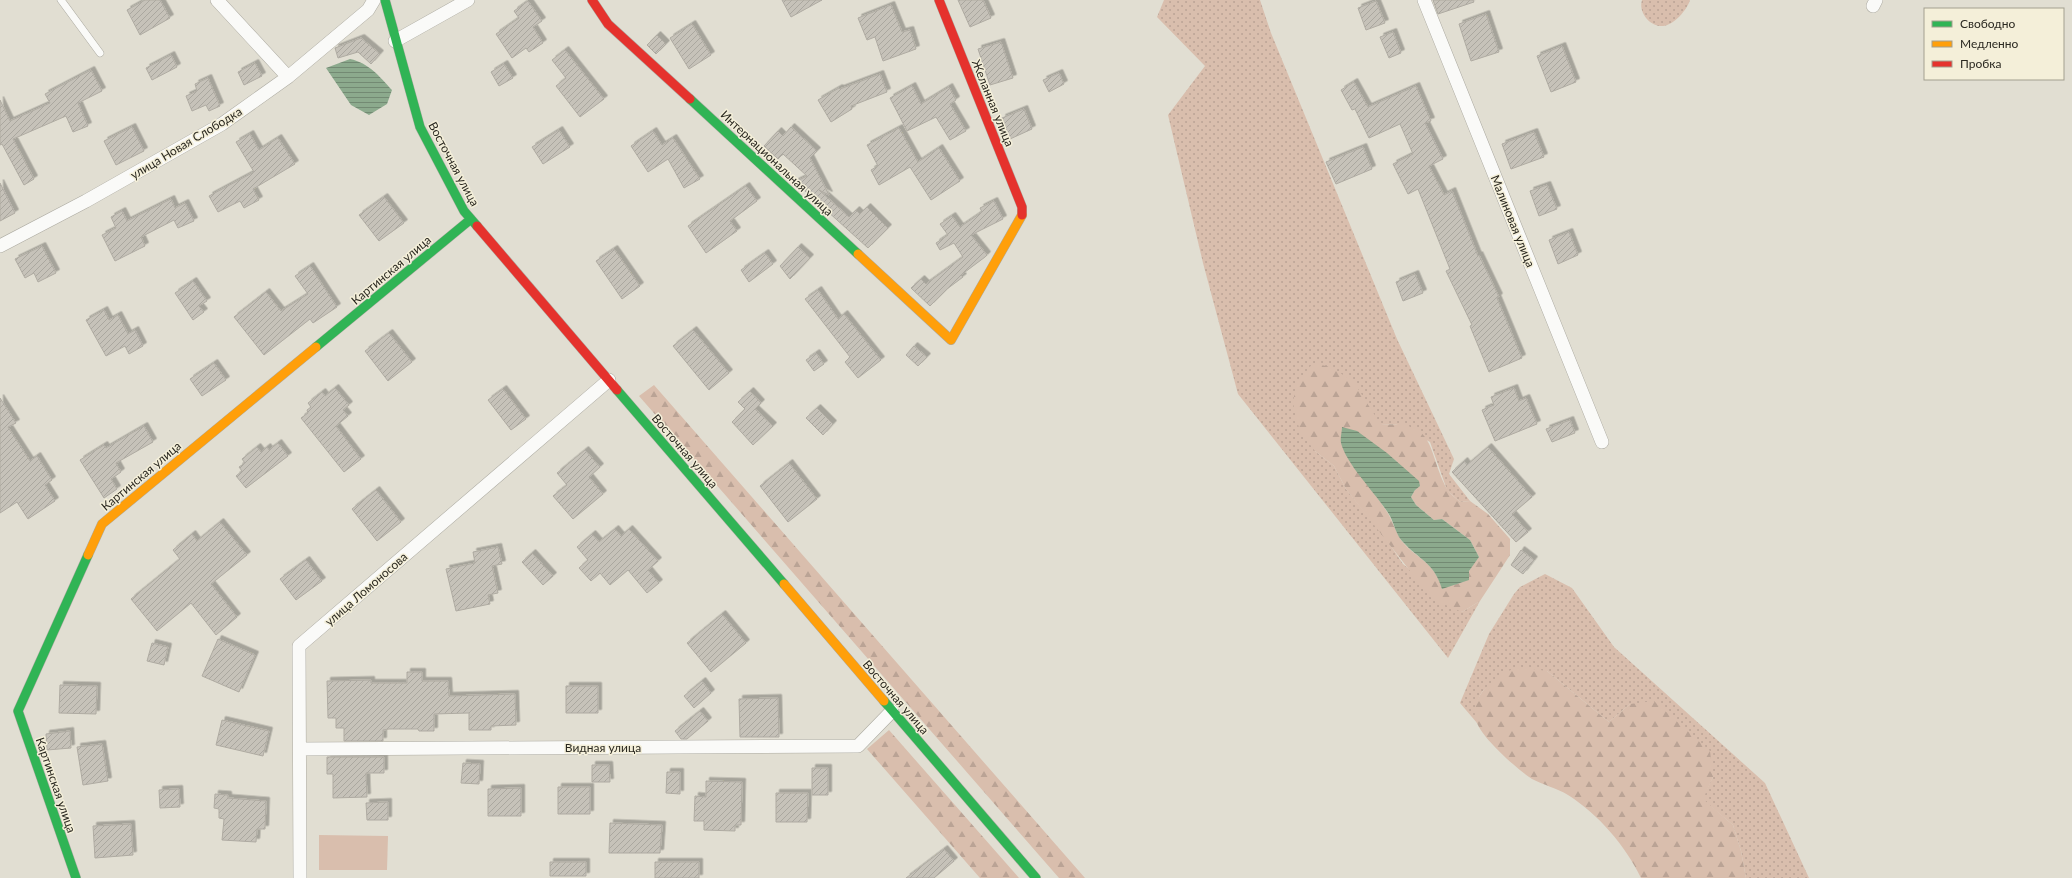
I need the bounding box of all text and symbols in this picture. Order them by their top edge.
legend [1924,8,2064,80]
text: Свободно [1960,16,2016,31]
text: Медленно [1960,36,2019,51]
text: Пробка [1960,56,2001,71]
street label: Желанная улица [969,57,1017,149]
street label: улица Новая Слободка [127,104,245,182]
street label: Интернациональная улица [718,107,836,219]
street label: Восточная улица [425,119,483,209]
street label: Малиновая улица [1488,173,1538,269]
street label: Картинская улица [348,232,434,308]
street label: Восточная улица [649,411,721,491]
street label: Картинская улица [98,438,184,514]
street label: улица Ломоносова [322,549,410,629]
street label: Восточная улица [860,657,932,737]
street label: Картинская улица [33,735,79,835]
street label: Видная улица [565,740,641,755]

